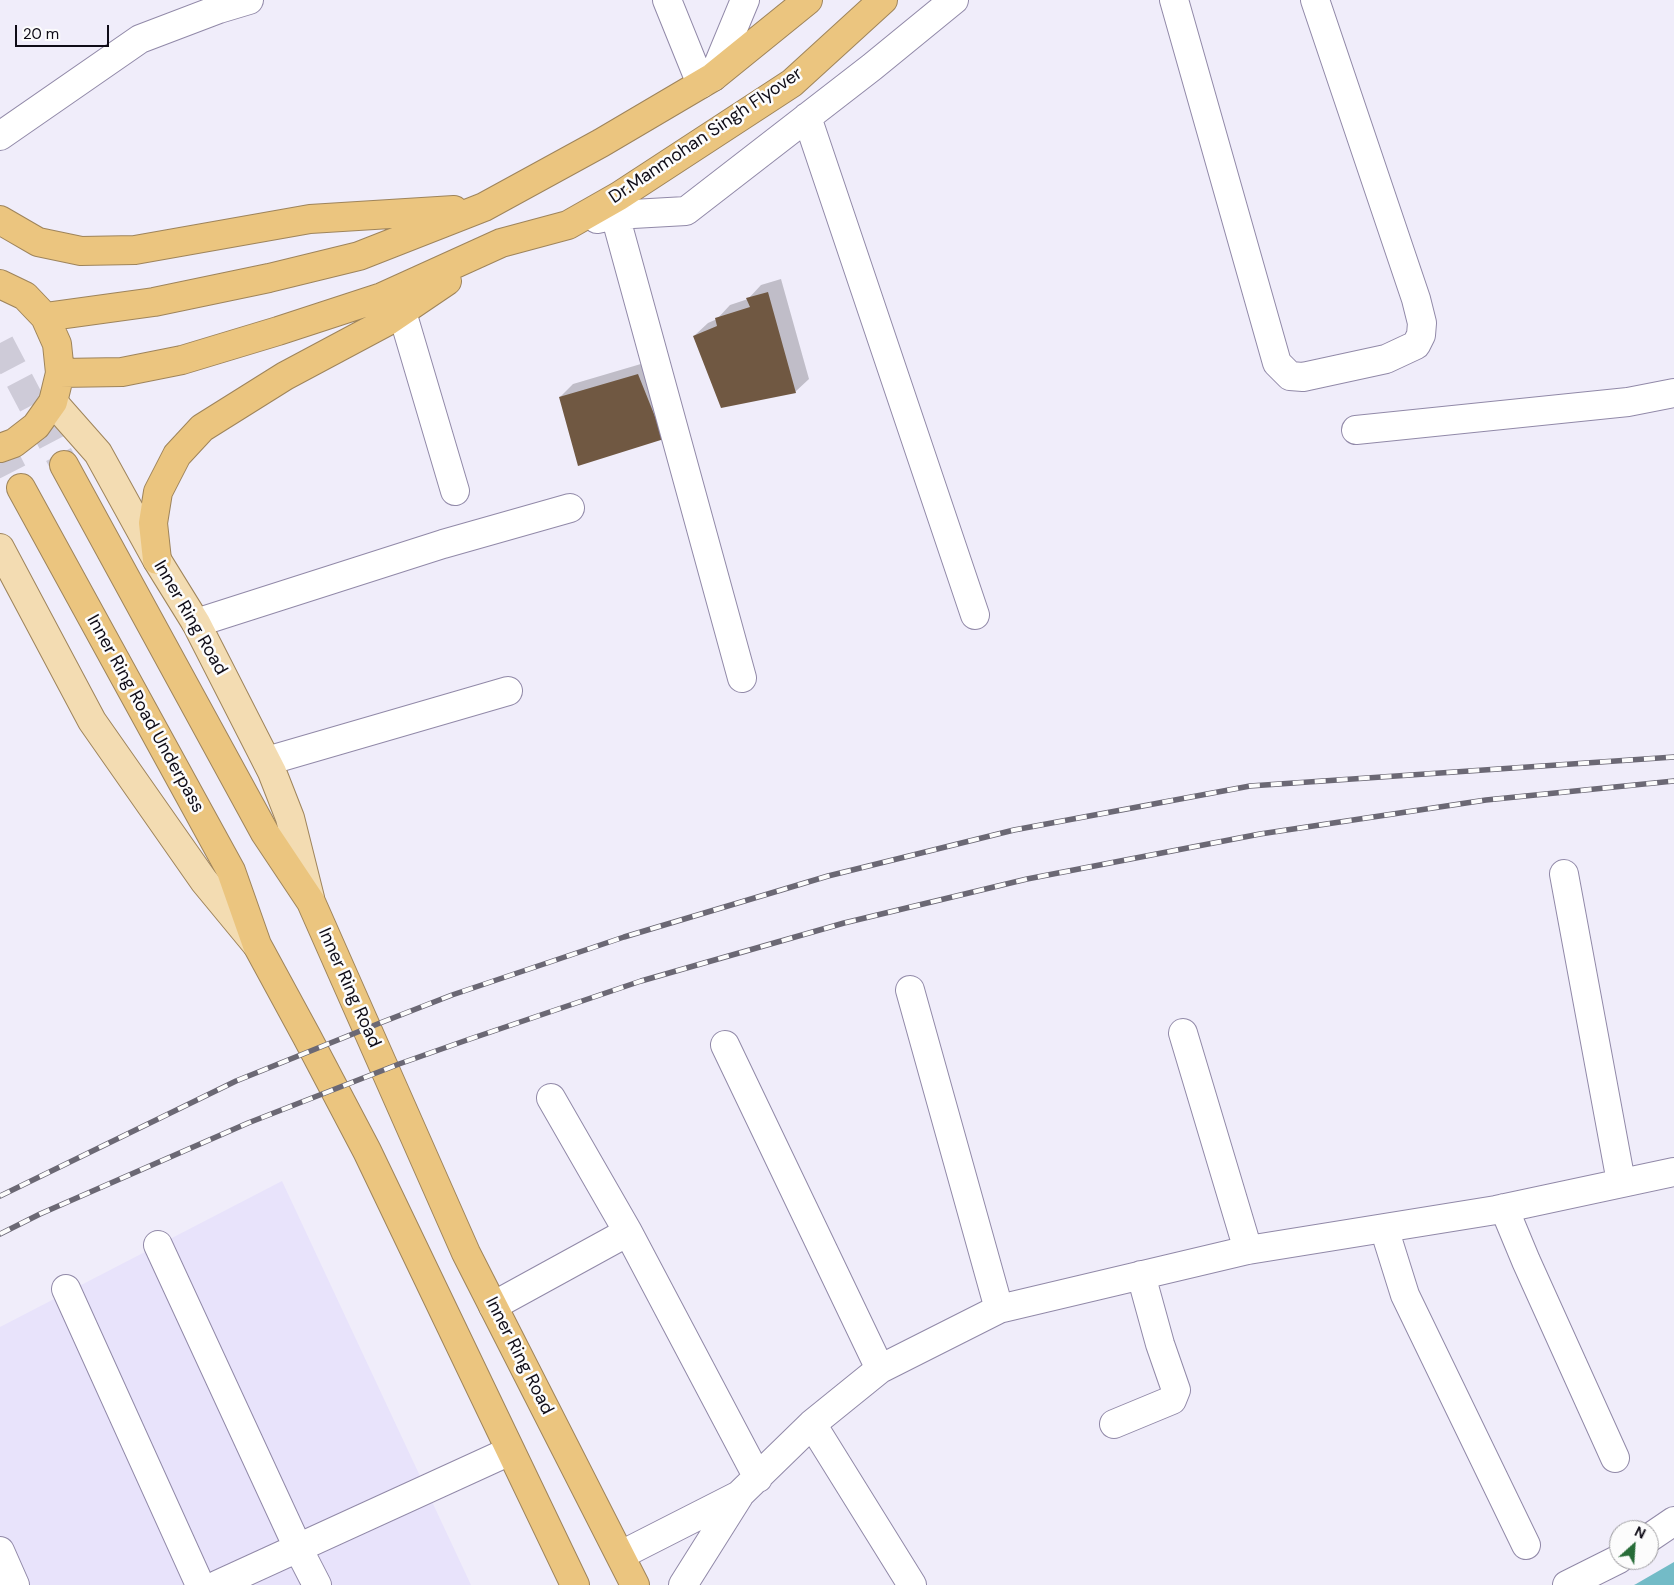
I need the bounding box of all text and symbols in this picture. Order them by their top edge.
scale bar [18,15,111,47]
text: 20 m [23,24,59,44]
street label: Dr.Manmohan Singh Flyover [605,63,807,209]
street label: Inner Ring Road [148,557,232,679]
street label: Inner Ring Road Underpass [82,611,208,817]
street label: Inner Ring Road [313,925,385,1051]
street label: Inner Ring Road [480,1294,558,1418]
north arrow [1609,1520,1659,1570]
text: N [1632,1522,1649,1543]

